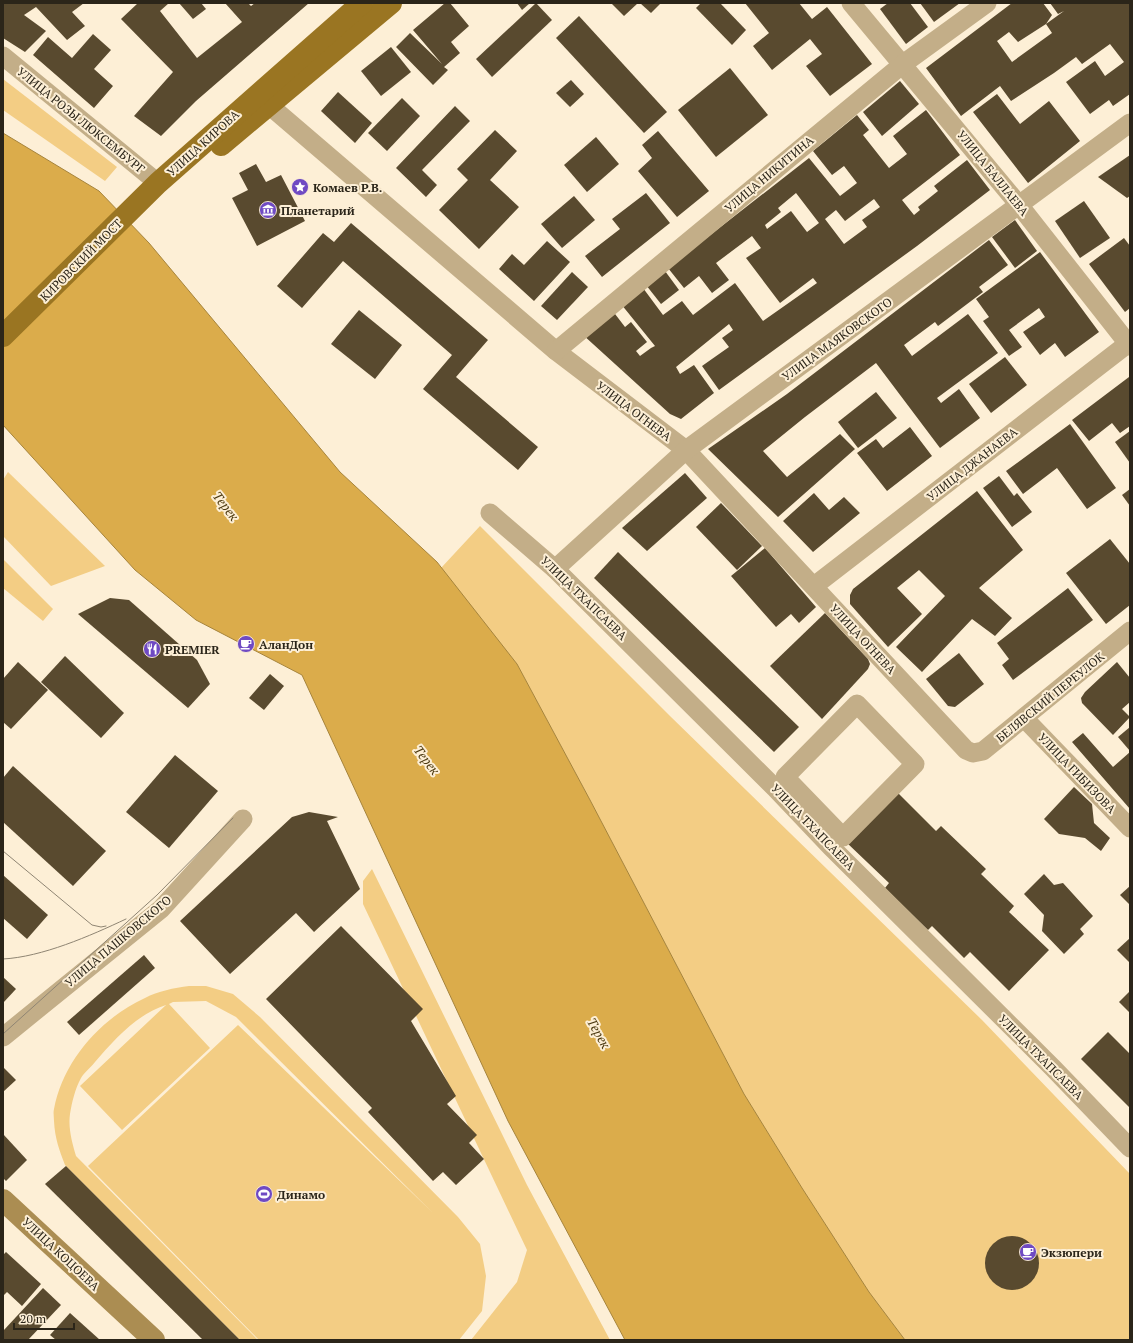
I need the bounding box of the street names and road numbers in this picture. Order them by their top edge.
street label: УЛИЦА РОЗЫ ЛЮКСЕМБУРГ [14,64,148,176]
street label: УЛИЦА КИРОВА [164,106,243,179]
street label: УЛИЦА БАЛЛАЕВА [954,127,1033,219]
street label: УЛИЦА НИКИТИНА [722,132,817,216]
street label: КИРОВСКИЙ МОСТ [37,215,126,304]
street label: УЛИЦА МАЯКОВСКОГО [779,294,895,384]
street label: УЛИЦА ОГНЕВА [593,378,675,445]
street label: УЛИЦА ДЖАНАЕВА [924,423,1021,504]
street label: УЛИЦА ТХАПСАЕВА [538,553,631,644]
street label: УЛИЦА ОГНЕВА [827,601,900,678]
street label: БЕЛЯВСКИЙ ПЕРЕУЛОК [993,649,1107,745]
street label: УЛИЦА ГИБИЗОВА [1035,730,1120,817]
street label: УЛИЦА ТХАПСАЕВА [768,781,859,874]
street label: УЛИЦА ПАШКОВСКОГО [62,892,174,990]
street label: УЛИЦА ТХАПСАЕВА [995,1011,1087,1103]
street label: УЛИЦА КОЦОЕВА [19,1214,103,1294]

